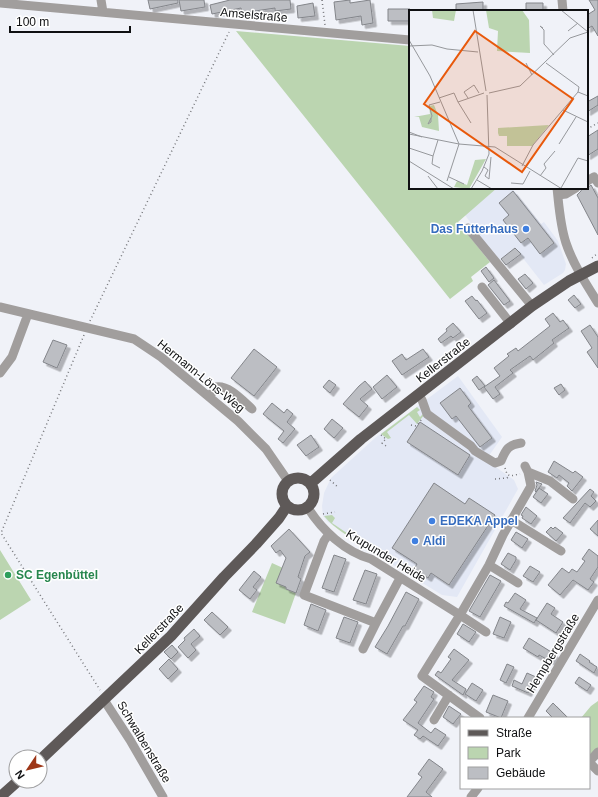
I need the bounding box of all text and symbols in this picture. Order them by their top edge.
street label: Amselstraße [220,5,288,25]
scale bar [10,8,130,34]
inset map [409,10,588,189]
text: 100 m [16,15,49,29]
place label: Das Futterhaus [431,222,518,236]
marker: Das Futterhaus [521,224,531,234]
street label: Kellerstraße [413,334,473,385]
street label: Hermann-Löns-Weg [155,337,247,415]
place label: EDEKA Appel [440,514,518,528]
marker: EDEKA Appel [427,516,437,526]
street label: Krupunder Heide [344,527,429,586]
place label: Aldi [423,534,446,548]
marker: Aldi [410,536,420,546]
place label: SC Egenbüttel [16,568,98,582]
marker: SC Egenbüttel [3,570,13,580]
street label: Kellerstraße [131,601,187,657]
street label: Hempbergstraße [524,611,582,695]
street label: Schwalbenstraße [114,699,174,786]
legend [460,717,590,789]
text: Straße [496,726,532,740]
text: Park [496,746,522,760]
north arrow [8,749,48,789]
text: Gebäude [496,766,546,780]
text: N [13,768,27,781]

